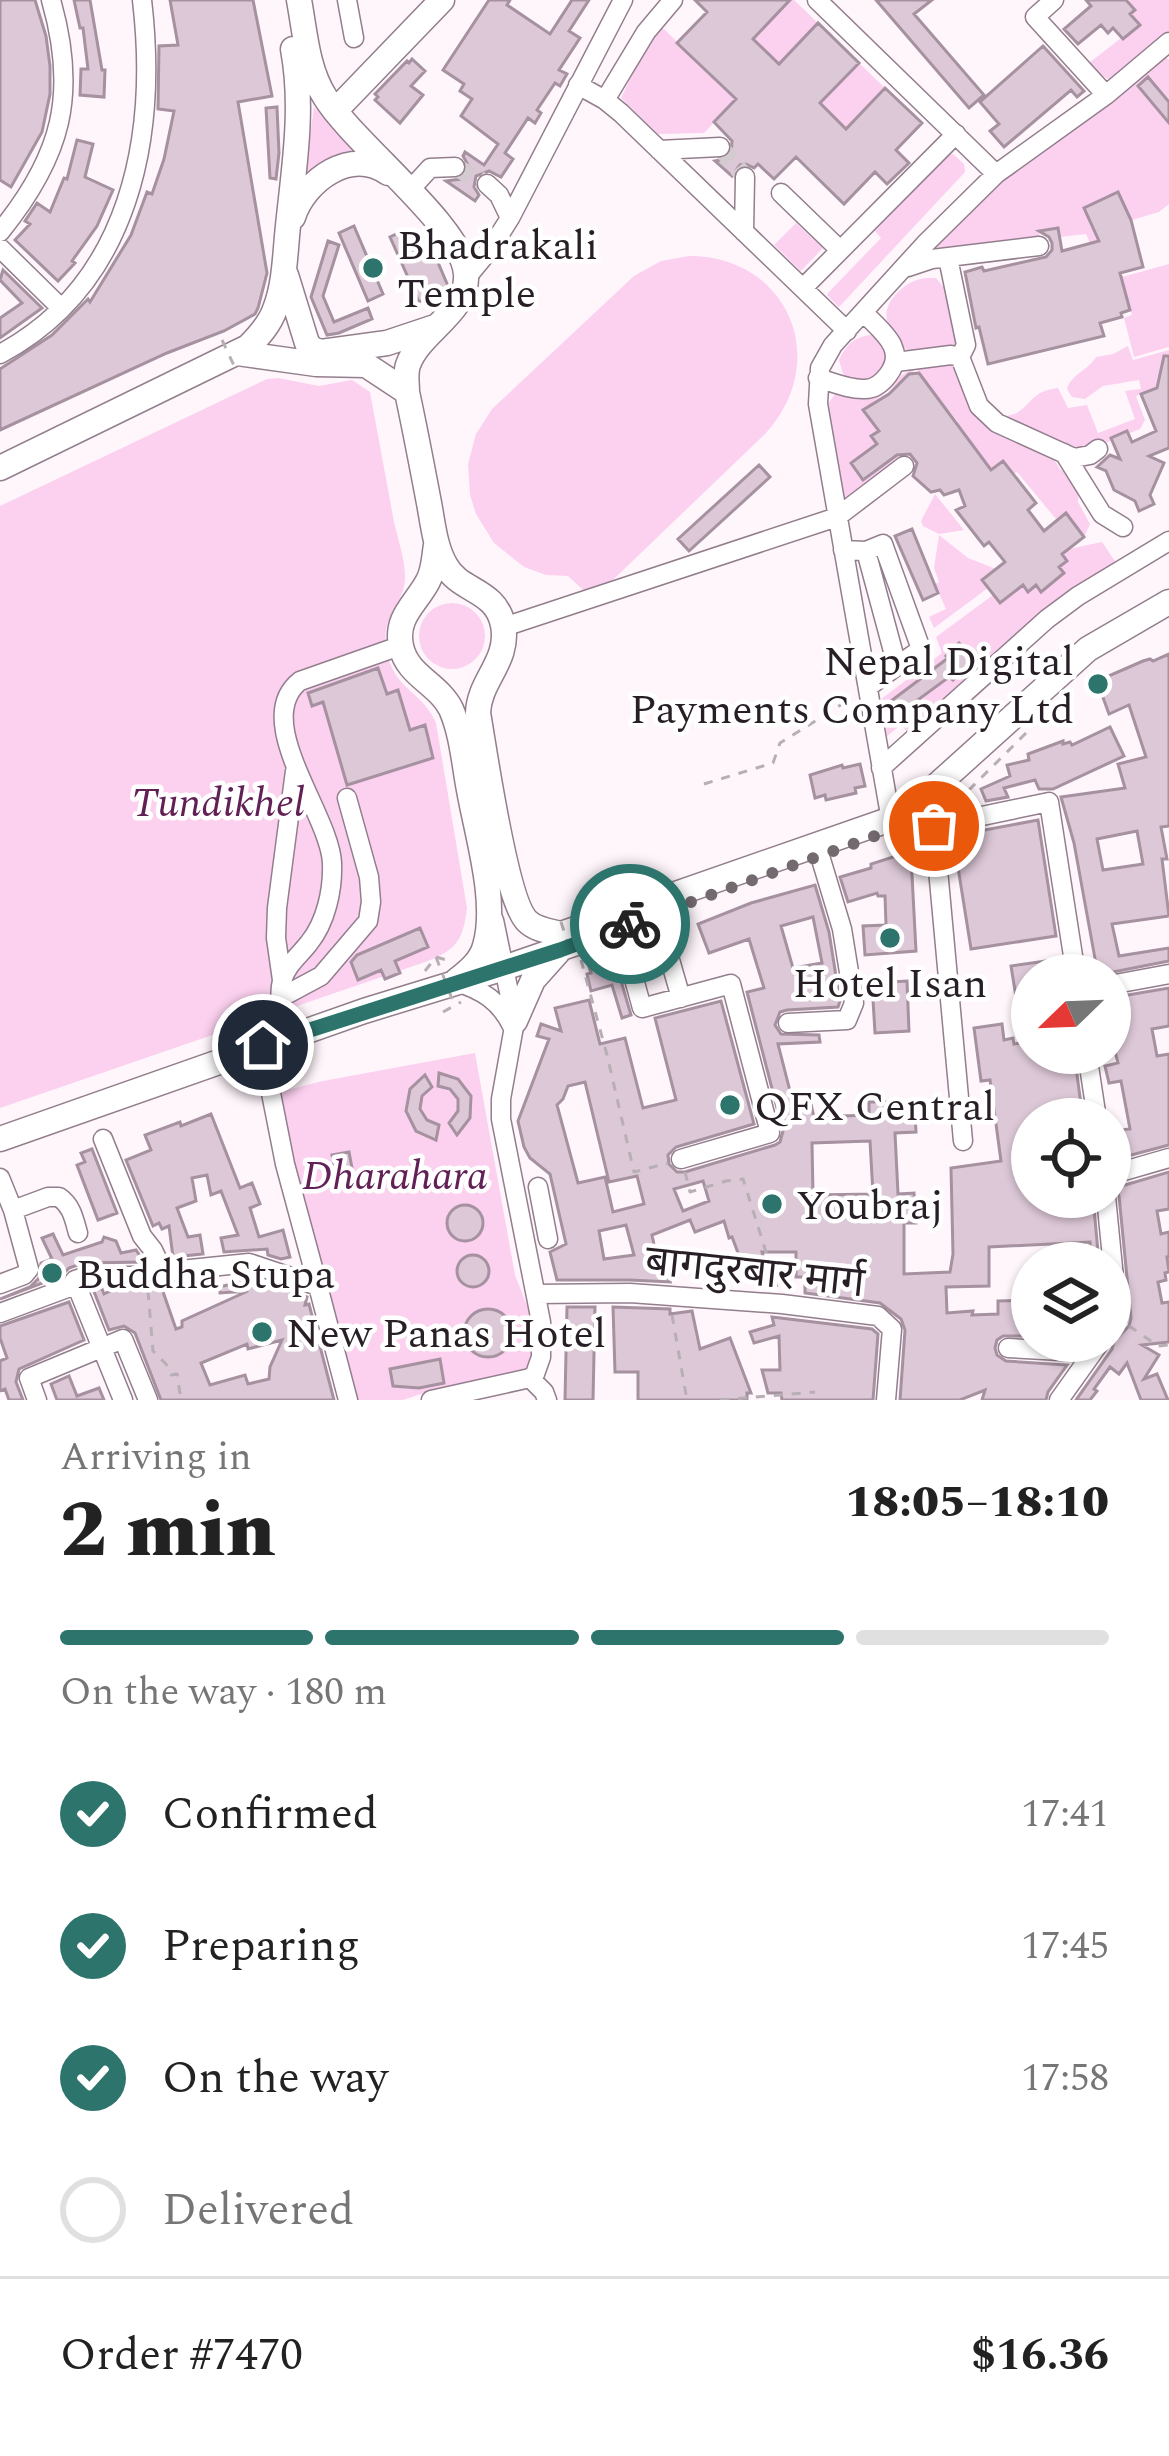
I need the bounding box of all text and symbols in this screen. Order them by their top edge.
place label: Bhadrakali Temple [397,215,599,326]
marker: Bhadrakali Temple [360,255,386,281]
place label: Nepal Digital Payments Company Ltd [630,631,1074,742]
marker: Nepal Digital Payments Company Ltd [1085,671,1111,697]
park label: Tundikhel [131,772,305,835]
pin [883,775,985,877]
icon: bag [901,793,967,859]
courier [570,864,690,984]
icon: bike [597,891,663,957]
marker: Hotel Isan [877,925,903,951]
place label: Hotel Isan [793,953,987,1016]
north arrow [1011,954,1131,1074]
map controls [1011,954,1131,1362]
pin [212,994,314,1096]
icon: home [230,1012,296,1078]
place label: QFX Central [754,1076,995,1139]
marker: QFX Central [717,1092,743,1118]
button: locate [1011,1098,1131,1218]
park label: Dharahara [302,1145,488,1208]
place label: Youbraj [796,1175,944,1238]
marker: Youbraj [759,1191,785,1217]
street label: बागदुरबार मार्ग [642,1230,869,1315]
button: layers [1011,1242,1131,1362]
place label: Buddha Stupa [76,1244,336,1307]
marker: Buddha Stupa [39,1260,65,1286]
place label: New Panas Hotel [286,1303,606,1366]
marker: New Panas Hotel [249,1319,275,1345]
text: Arriving in [60,1428,252,1487]
text: 18:05–18:10 [845,1468,1109,1537]
text: 2 min [60,1472,276,1591]
text: On the way · 180 m [60,1663,387,1722]
text: Confirmed [162,1780,378,1849]
icon: check [60,1781,126,1847]
text: 17:41 [1021,1785,1109,1844]
text: Preparing [162,1912,360,1981]
icon: check [60,1913,126,1979]
text: 17:45 [1021,1917,1109,1976]
text: On the way [162,2044,388,2113]
icon: check [60,2045,126,2111]
text: 17:58 [1021,2049,1109,2108]
text: Delivered [162,2176,354,2245]
text: Order #7470 [60,2321,303,2390]
text: $16.36 [971,2321,1109,2390]

